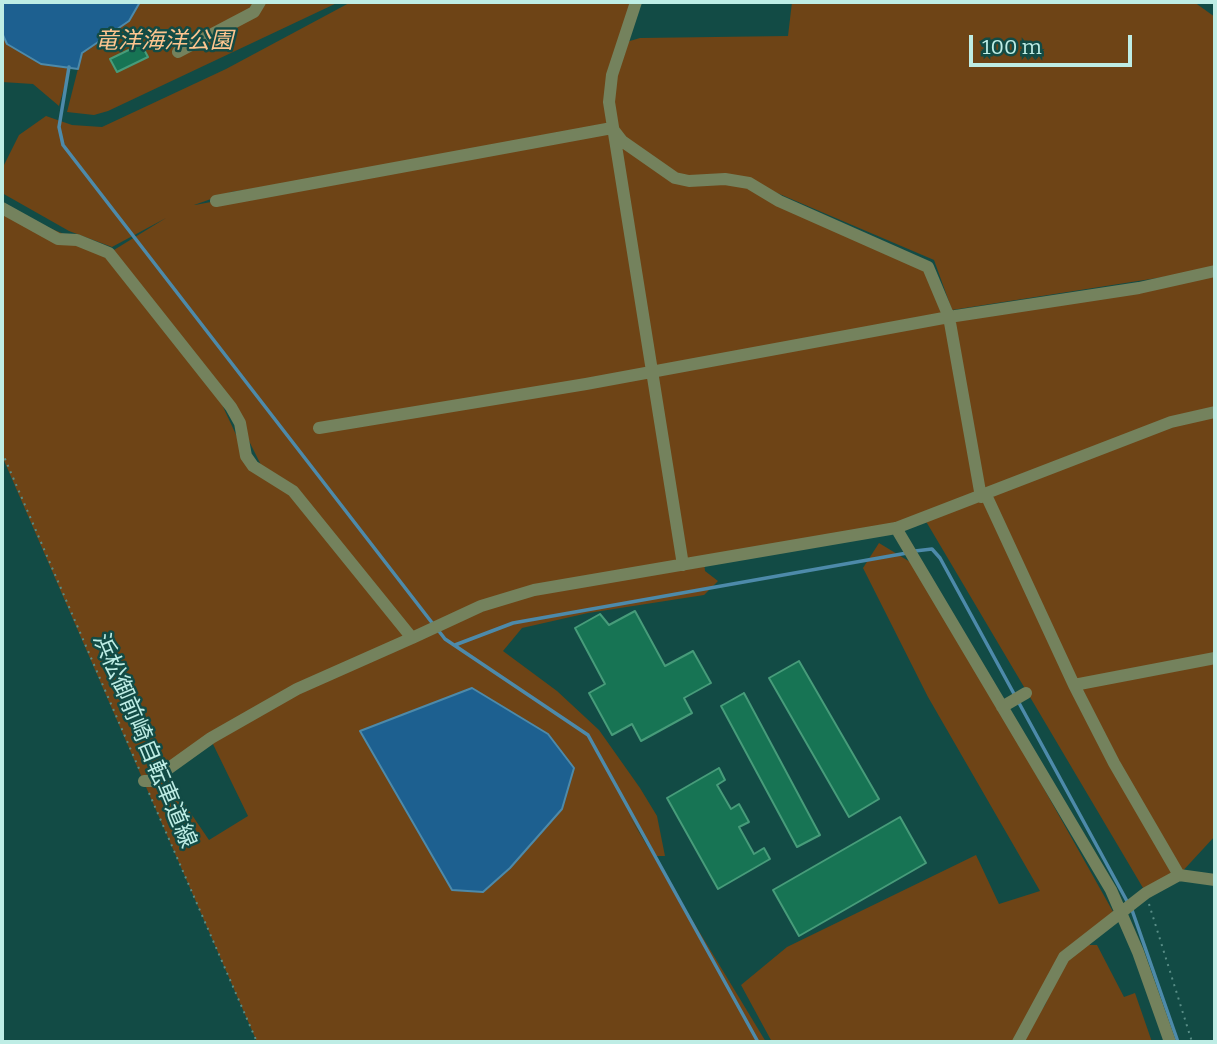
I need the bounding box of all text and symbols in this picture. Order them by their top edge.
scale bar [972,21,1135,65]
park label: 竜洋海洋公園 [95,28,233,56]
text: 100 m [982,34,1042,60]
street label: 浜松御前崎自転車道線 [86,630,202,852]

